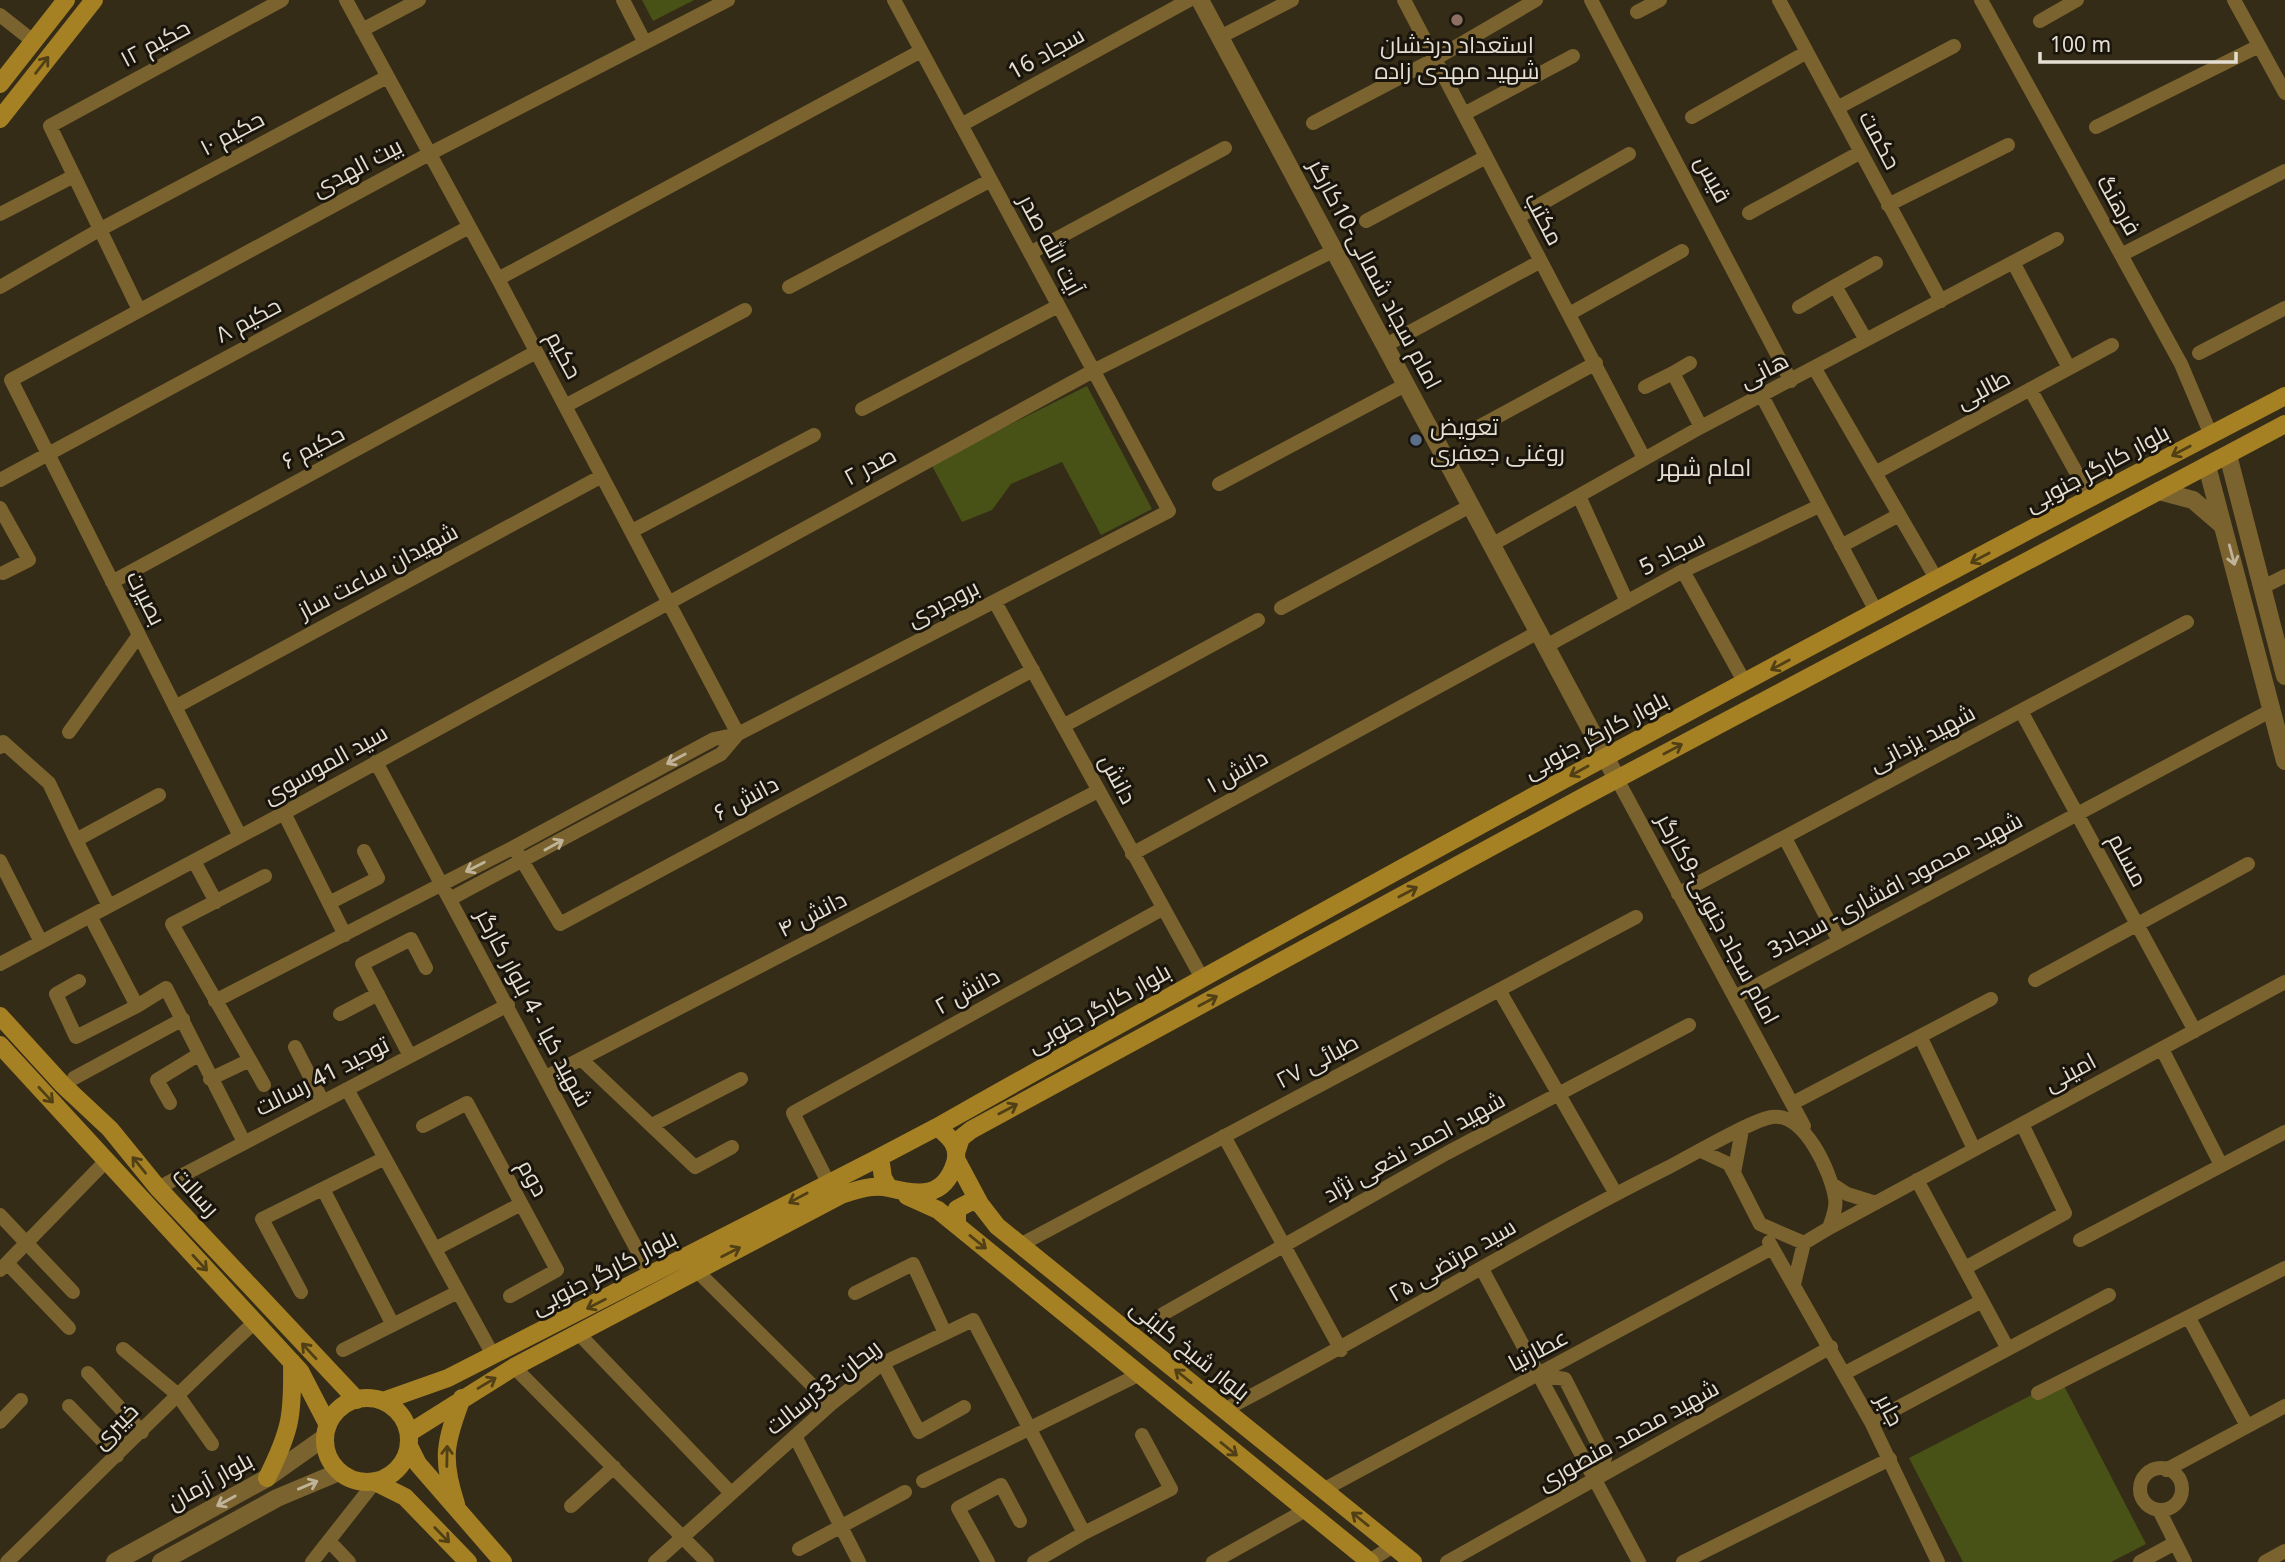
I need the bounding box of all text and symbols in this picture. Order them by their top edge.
street label: حکیم ۱۲ [114,10,196,75]
marker: استعداد درخشان شهید مهدی زاده [1449,12,1465,28]
street label: سجاد 16 [1001,18,1090,86]
scale bar [2040,21,2236,65]
place label: استعداد درخشان شهید مهدی زاده [1375,28,1539,86]
text: 100 m [2050,30,2111,58]
one-way arrow [35,57,50,75]
street label: حکیم ۱۰ [194,102,270,163]
street label: حکمت [1852,105,1910,175]
street label: بیت الهدی [306,129,407,203]
street label: قیس [1688,149,1740,208]
street label: امام سجاد شمالی-10کارگر [1300,151,1450,395]
street label: فرهنگ [2090,168,2150,241]
street label: آیت الله صدر [1011,186,1092,301]
street label: مکتب [1518,187,1572,251]
street label: حکیم ۸ [209,289,286,351]
street label: حکیم [538,325,591,385]
street label: هانی [1733,343,1794,395]
street label: طالبی [1950,361,2015,416]
place label: تعویض روغنی جعفری [1430,410,1565,468]
street label: حکیم ۶ [276,416,350,477]
street label: بلوار کارگر جنوبی [2019,416,2175,519]
marker: تعویض روغنی جعفری [1408,432,1424,448]
street label: صدر ۲ [838,438,901,492]
one-way arrow [2171,444,2192,458]
district label: امام شهر [1656,450,1752,484]
street label: شهیدان ساعت ساز [290,514,463,627]
street label: سجاد 5 [1633,522,1710,582]
one-way arrow [2226,544,2239,566]
one-way arrow [1971,551,1991,565]
street label: بصیرت [120,565,174,630]
street label: بروجردی [901,570,984,634]
one-way arrow [1770,658,1790,672]
street label: بلوار کارگر جنوبی [1518,683,1674,786]
street label: شهید یزدانی [1863,696,1980,778]
street label: سید الموسوی [256,716,393,811]
street label: دانش ۱ [1200,740,1273,800]
one-way arrow [1662,742,1683,756]
street label: دانش [1093,748,1145,809]
one-way arrow [666,753,687,767]
one-way arrow [1569,765,1589,779]
street label: دانش ۶ [708,767,784,827]
street label: شهید محمود افشاری- سجاد3 [1761,803,2028,965]
street label: امام سجاد جنوبی-9کارگر [1648,806,1788,1030]
street label: مسلم [2101,827,2156,893]
one-way arrow [543,838,563,852]
one-way arrow [465,861,486,874]
street label: دانش ۴ [772,882,852,944]
one-way arrow [1397,885,1418,898]
street label: شهید کیا - 4 بلوار کارگر [468,901,601,1112]
street label: بلوار کارگر جنوبی [1021,954,1176,1060]
street label: دانش ۲ [928,959,1005,1021]
one-way arrow [1197,994,1218,1007]
street label: طبائی ۲۷ [1269,1025,1364,1095]
street label: توحید 41 رسالت [249,1028,394,1123]
street label: امینی [2038,1044,2101,1098]
street label: شهید احمد نخعی نژاد [1317,1083,1510,1209]
one-way arrow [38,1086,55,1103]
one-way arrow [997,1102,1018,1116]
street label: دوم [510,1153,557,1202]
one-way arrow [131,1156,147,1174]
street label: رسالت [166,1159,228,1223]
one-way arrow [788,1191,808,1205]
street label: ۲۵ سید مرتضی [1382,1210,1521,1309]
street label: بلوار کارگر جنوبی [525,1221,682,1322]
one-way arrow [968,1234,986,1250]
one-way arrow [720,1245,740,1259]
one-way arrow [192,1254,209,1271]
street label: بلوار شیخ کلینی [1123,1291,1258,1408]
one-way arrow [586,1297,607,1311]
street label: عطارنیا [1502,1320,1573,1378]
street label: ریحان-33رسالت [758,1331,887,1442]
one-way arrow [300,1343,317,1360]
one-way arrow [1174,1368,1192,1384]
street label: شهید محمد منصوری [1531,1371,1724,1497]
one-way arrow [476,1376,497,1389]
street label: جابر [1868,1386,1913,1431]
street label: خیبری [84,1395,145,1456]
one-way arrow [1219,1441,1237,1457]
street label: بلوار آرمان [161,1443,258,1517]
one-way arrow [440,1445,453,1468]
one-way arrow [297,1477,318,1490]
one-way arrow [217,1494,237,1508]
one-way arrow [1351,1511,1369,1527]
one-way arrow [433,1526,450,1543]

